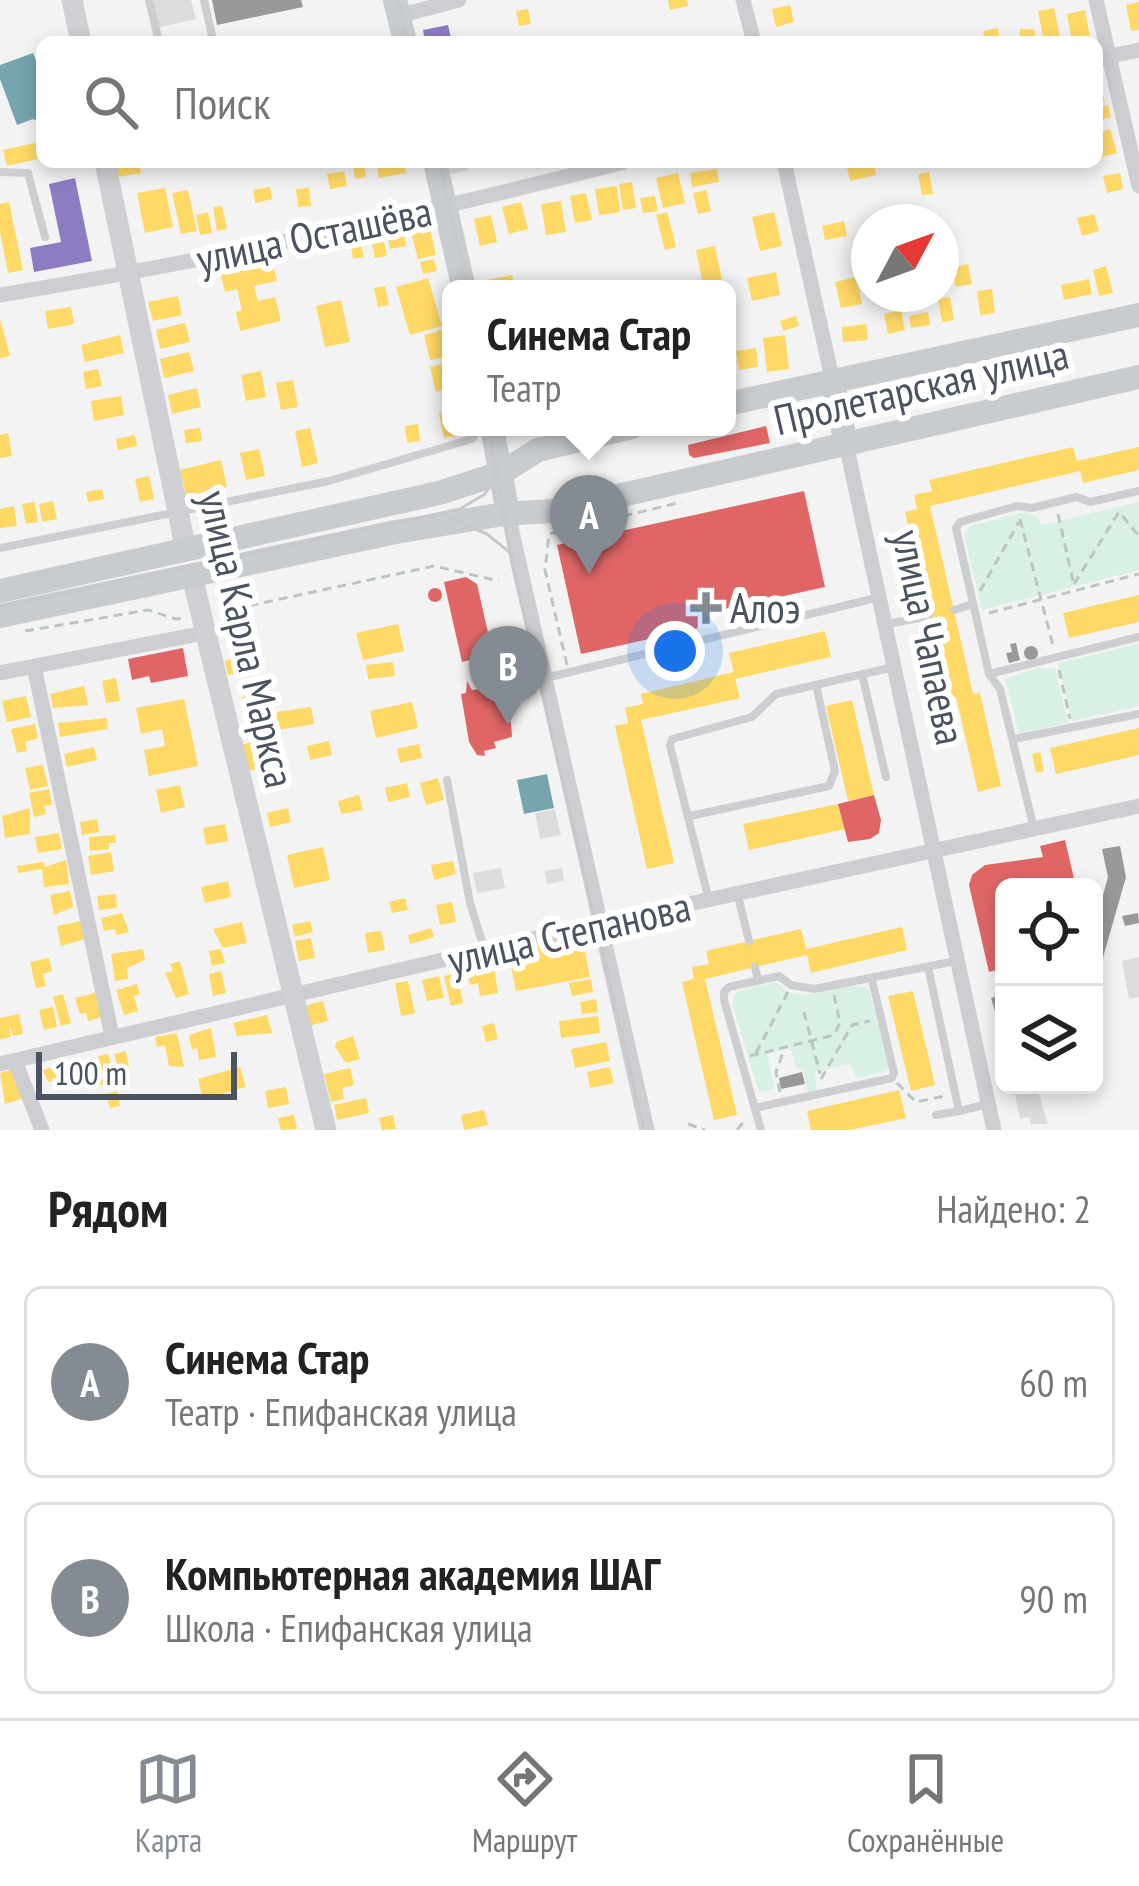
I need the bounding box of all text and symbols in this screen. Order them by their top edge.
search box [36,36,1103,168]
icon: search [78,69,144,135]
text: Поиск [174,73,270,131]
street label: улица Осташёва [191,183,436,286]
north arrow [851,204,959,312]
popup [442,280,736,436]
text: Синема Стар [487,304,691,362]
street label: Пролетарская улица [768,326,1074,447]
text: Театр [487,362,561,413]
pin: A [550,475,628,574]
street label: улица Карла Маркса [187,485,308,793]
street label: улица Чапаева [880,524,979,749]
place label: Алоэ [730,580,800,635]
marker: Алоэ [693,595,719,621]
your location [645,621,705,681]
pin: B [469,626,547,725]
street label: улица Степанова [442,878,696,987]
map controls [995,878,1103,1094]
button: locate [995,878,1103,986]
button: layers [995,986,1103,1094]
scale bar [36,1046,237,1099]
text: 100 m [54,1051,127,1094]
text: Рядом [48,1175,168,1241]
text: Найдено: 2 [937,1183,1091,1234]
text: Синема Стар [165,1328,369,1386]
text: A [80,1357,100,1408]
text: 60 m [1019,1357,1088,1408]
text: Театр · Епифанская улица [165,1386,517,1437]
text: Компьютерная академия ШАГ [165,1544,660,1602]
text: B [80,1573,100,1624]
text: 90 m [1019,1573,1088,1624]
text: Школа · Епифанская улица [165,1602,533,1653]
tab: Карта [135,1746,202,1861]
tab: Маршрут [472,1746,577,1861]
tab: Сохранённые [847,1746,1004,1861]

